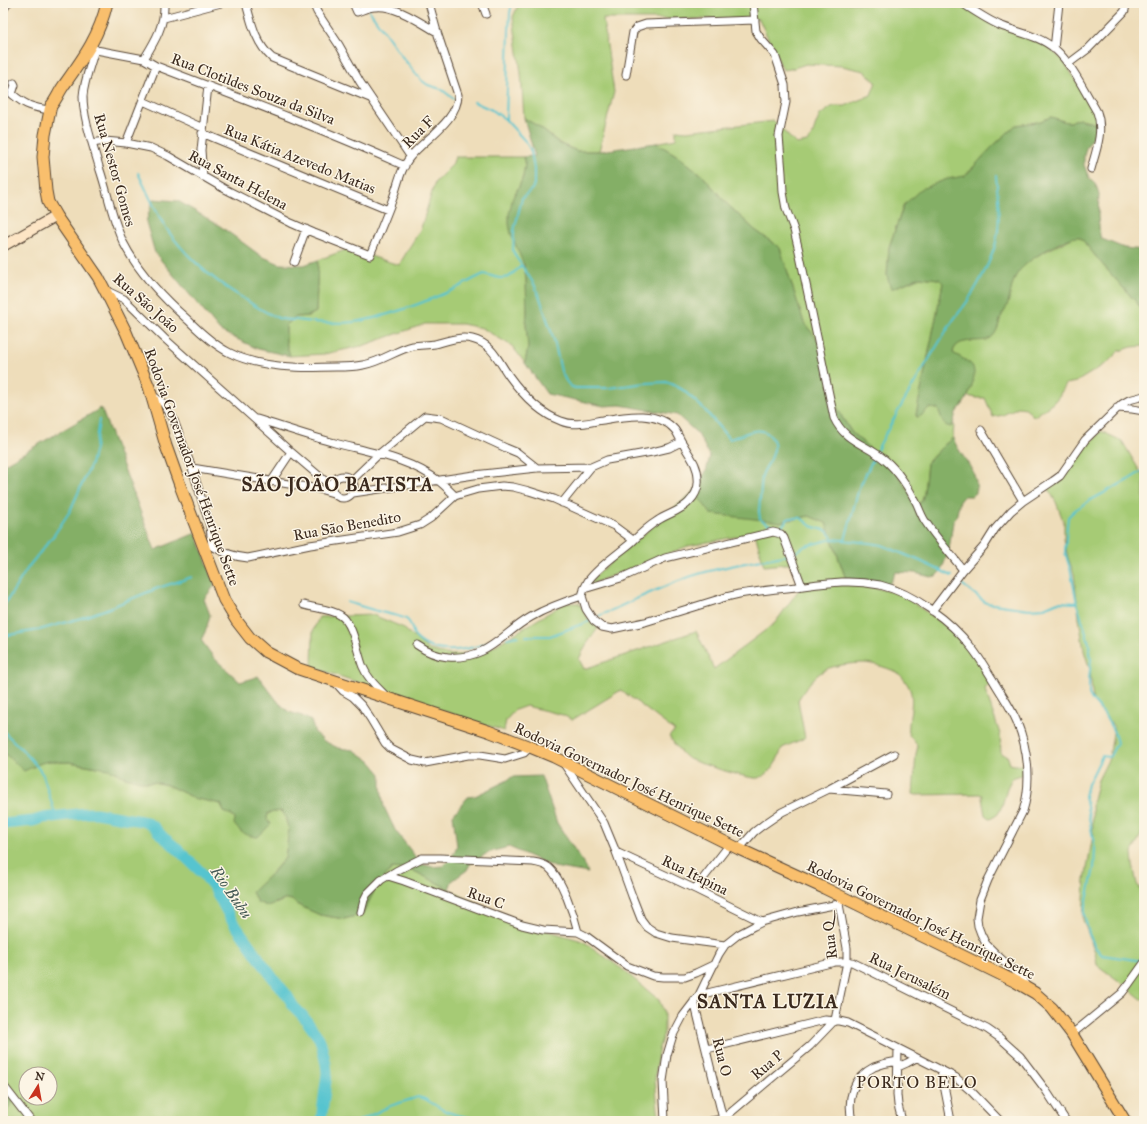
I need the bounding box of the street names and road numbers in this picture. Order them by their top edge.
street label: Rua Clotildes Souza da Silva [169,49,338,129]
street label: Rua Nestor Gomes [90,111,140,229]
street label: Rua F [398,112,438,152]
street label: Rua Kátia Azevedo Matias [222,120,378,198]
street label: Rua Santa Helena [185,146,291,214]
street label: Rua São João [109,270,183,337]
street label: Rodovia Governador José Henrique Sette [140,346,243,589]
street label: Rua São Benedito [292,508,403,544]
street label: Rodovia Governador José Henrique Sette [511,719,747,842]
street label: Rua Itapina [659,851,732,899]
street label: Rodovia Governador José Henrique Sette [804,857,1038,984]
street label: Rua C [465,883,507,913]
street label: Rua Q [817,909,841,960]
street label: Rua Jerusalém [866,949,954,1005]
street label: Rua O [708,1036,736,1078]
street label: Rua P [747,1046,787,1084]

